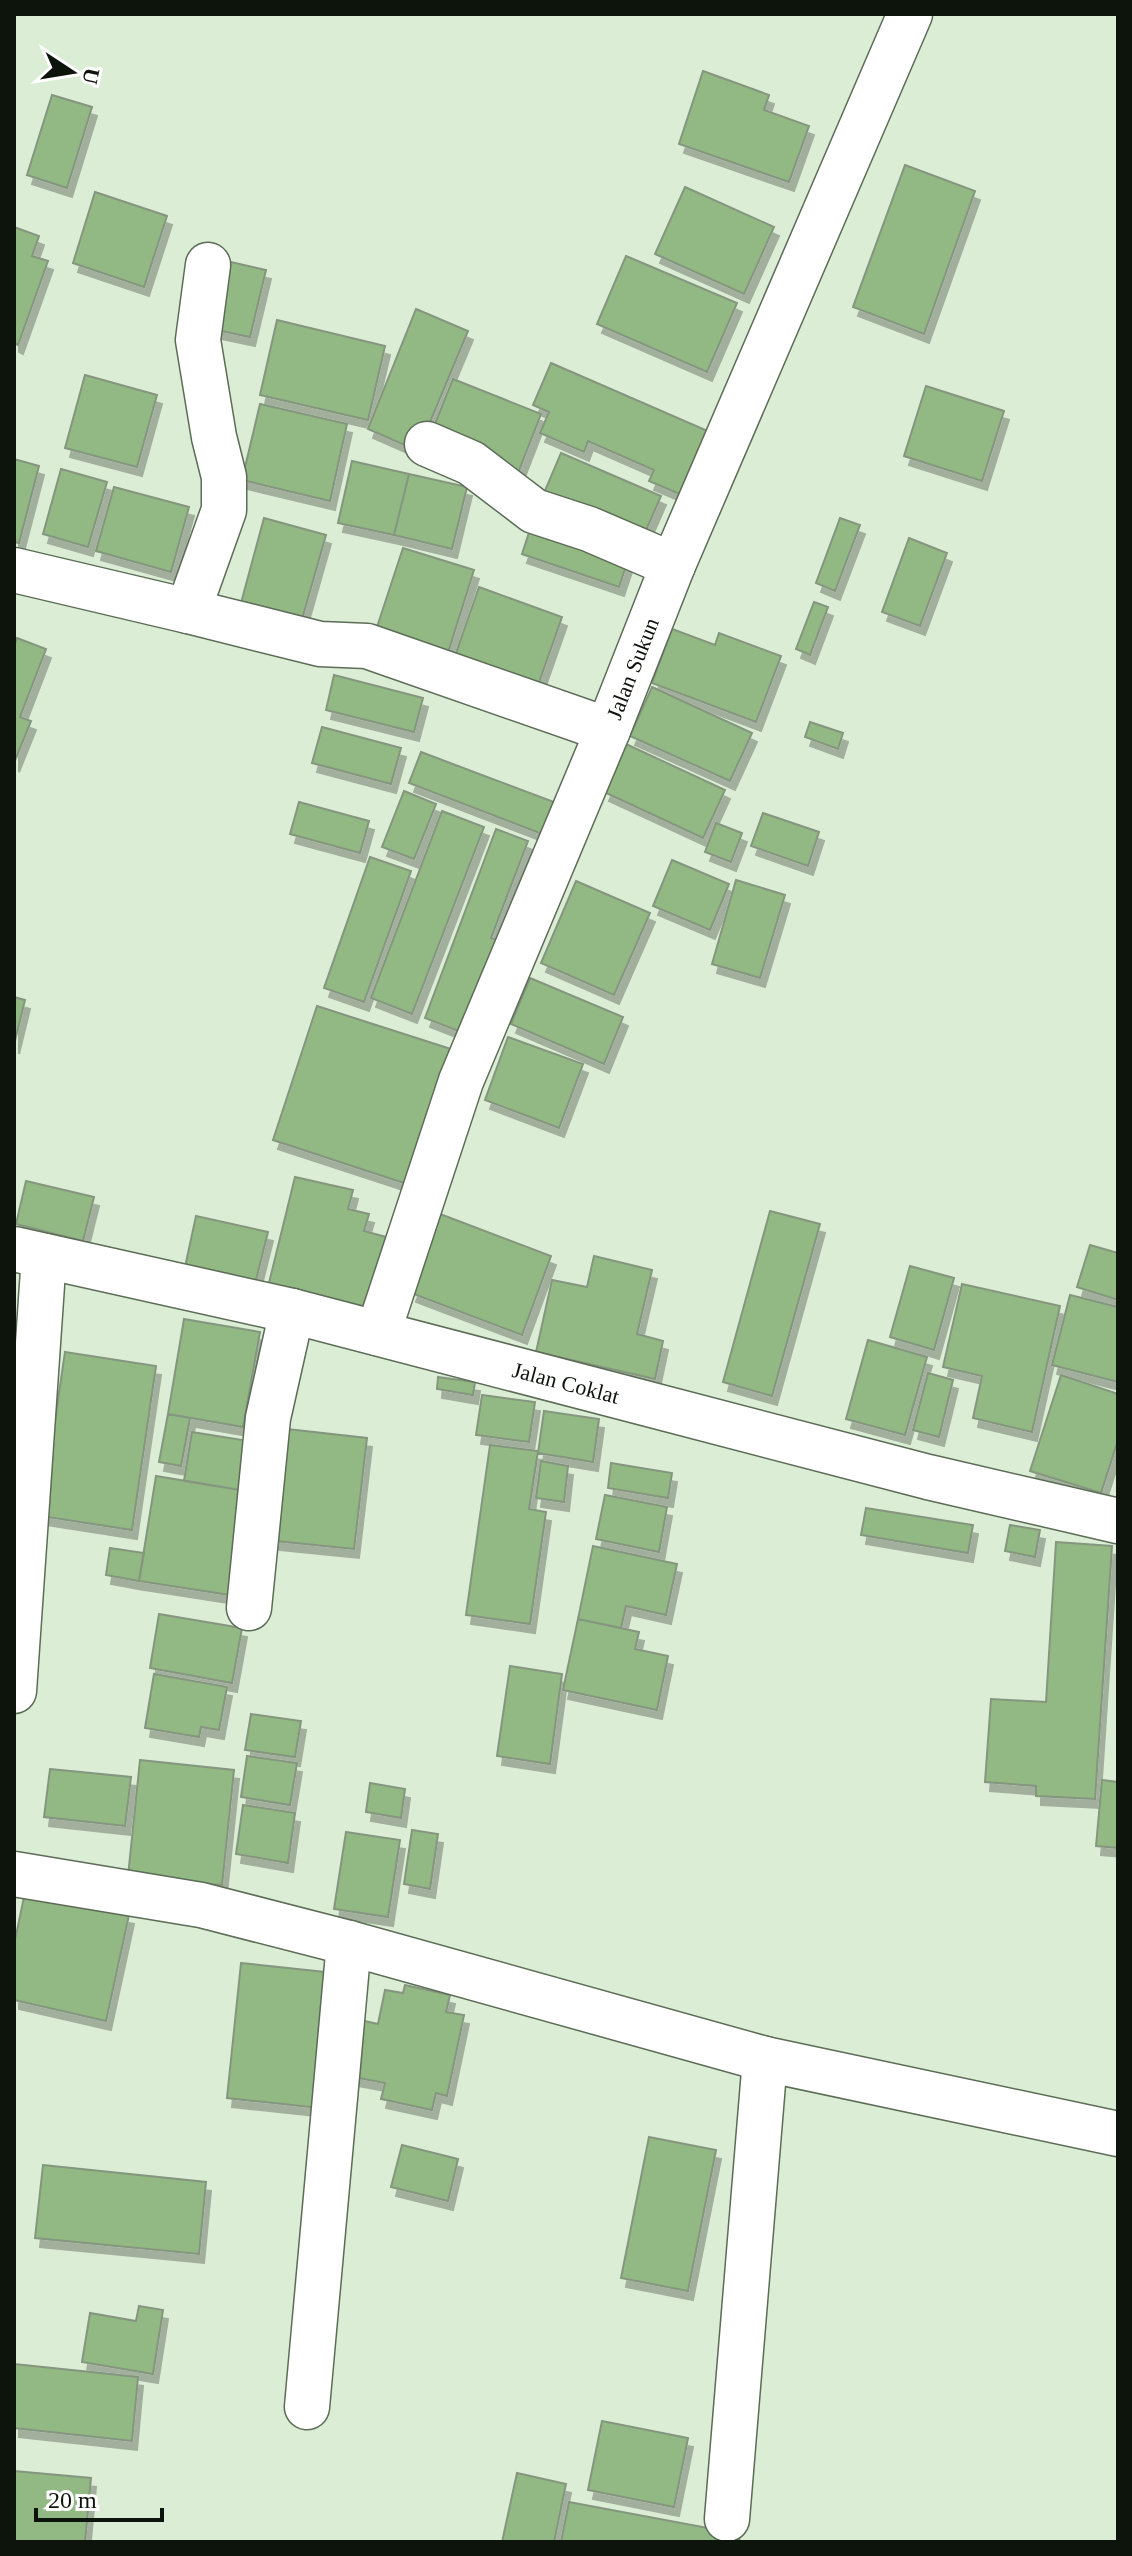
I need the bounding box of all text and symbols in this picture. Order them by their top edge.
north arrow [32,32,112,112]
text: U [77,66,105,87]
street label: Jalan Sukun [601,614,664,723]
street label: Jalan Coklat [510,1357,622,1409]
scale bar [36,2472,162,2522]
text: 20 m [48,2487,97,2513]

